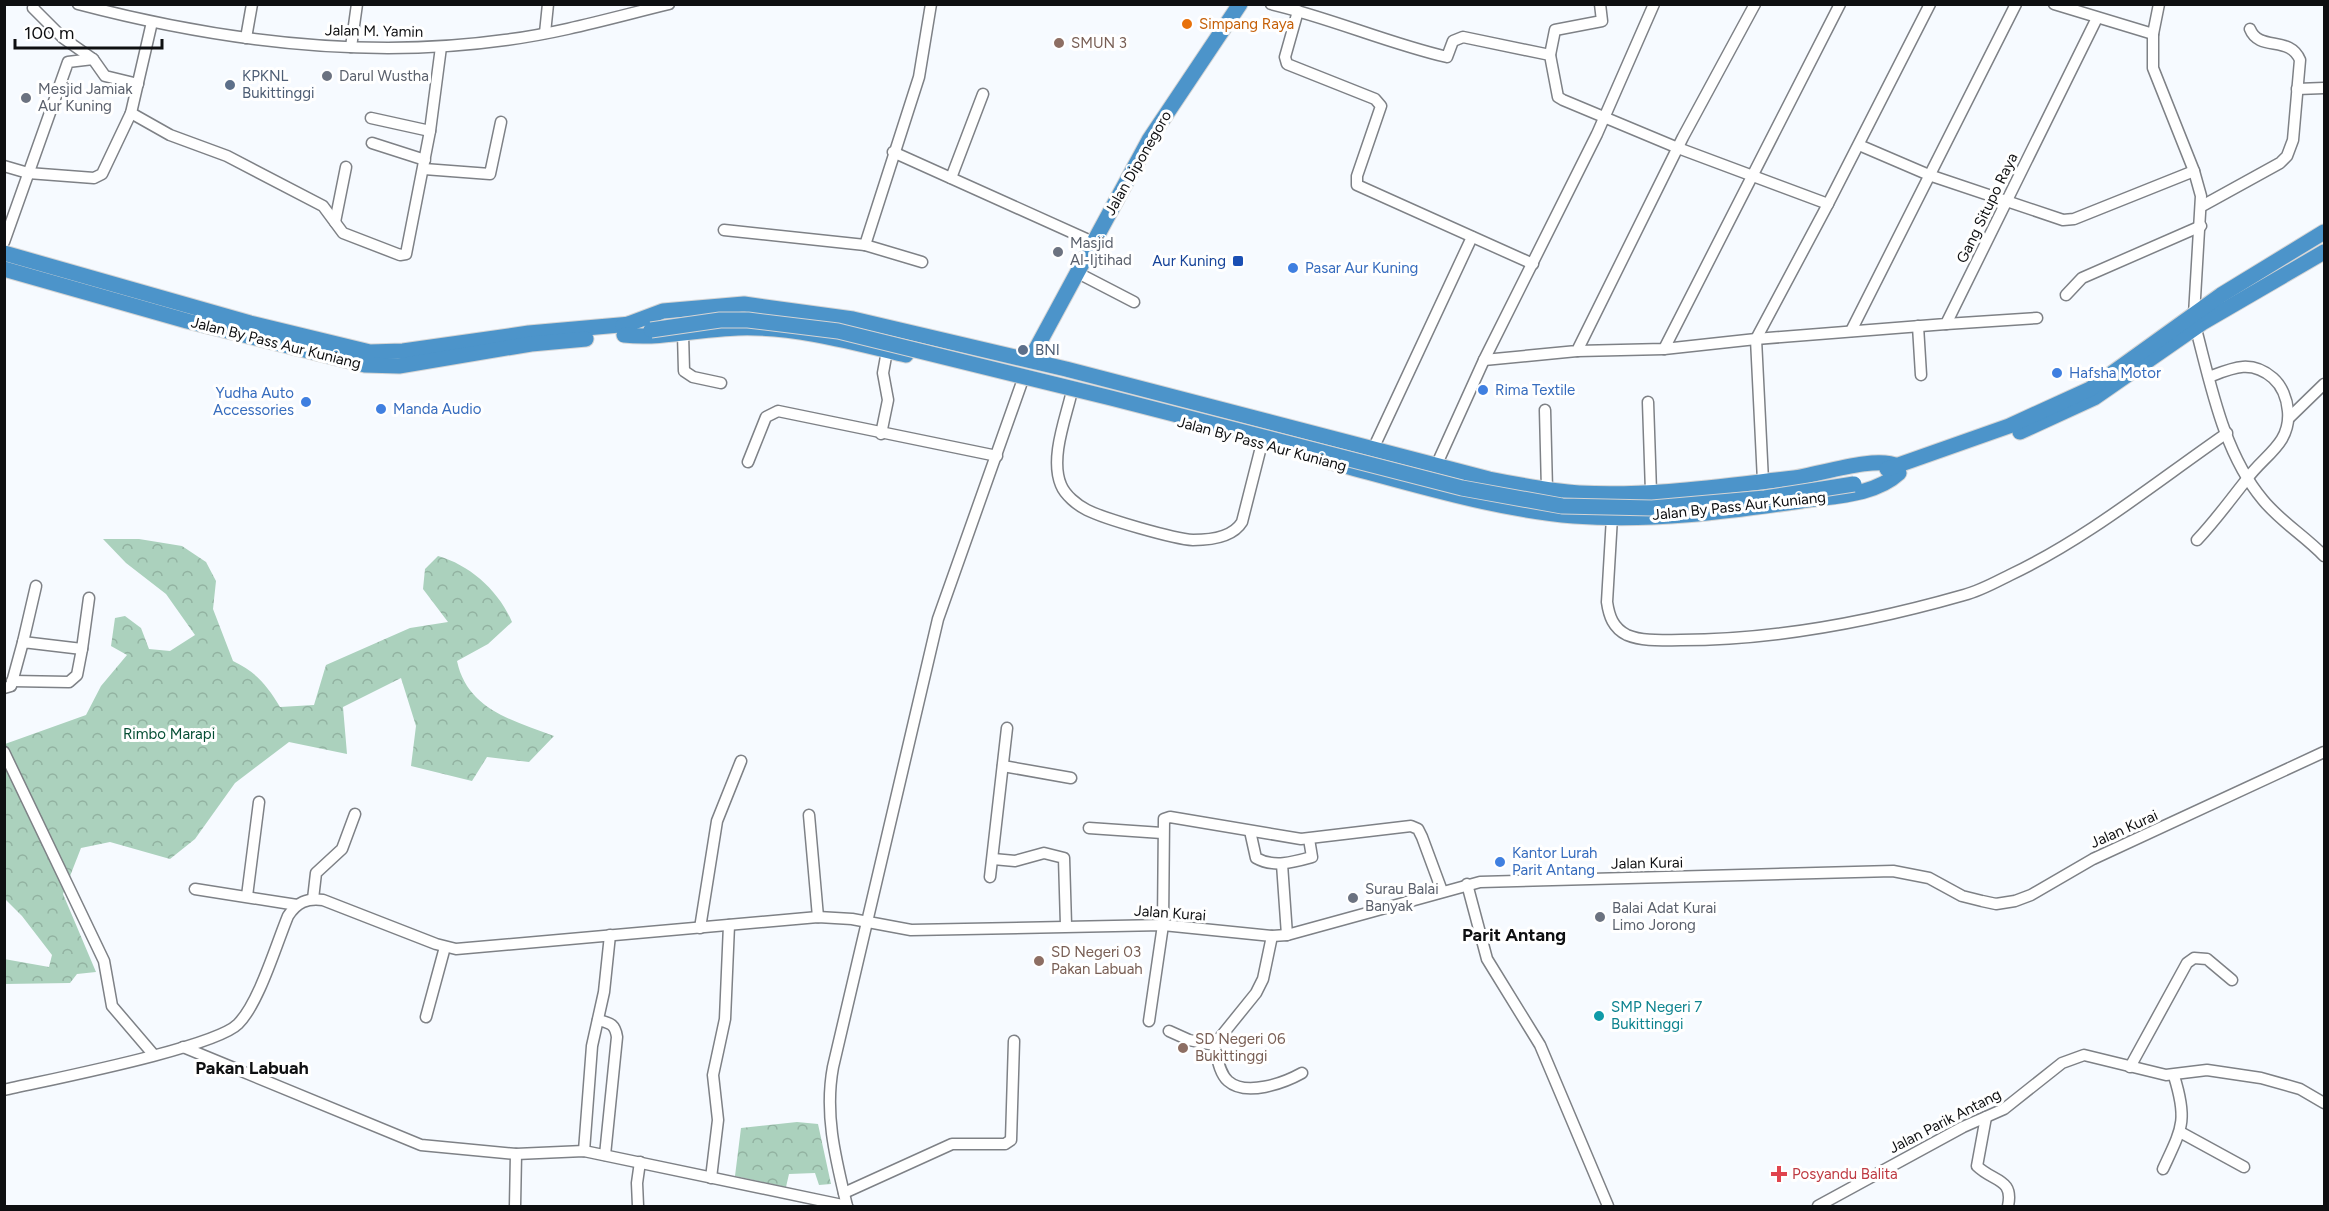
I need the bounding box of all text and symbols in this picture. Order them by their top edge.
scale bar [15,12,162,50]
place label: Simpang Raya [1199,15,1294,33]
marker: Simpang Raya [1180,17,1194,31]
street label: Jalan M. Yamin [325,21,423,41]
text: 100 m [24,22,74,44]
place label: SMUN 3 [1071,34,1127,52]
marker: SMUN 3 [1052,36,1066,50]
place label: KPKNL Bukittinggi [242,67,315,102]
place label: Darul Wustha [339,67,429,85]
marker: Darul Wustha [320,69,334,83]
marker: KPKNL Bukittinggi [223,78,237,92]
place label: Mesjid Jamiak Aur Kuning [38,80,133,115]
marker: Mesjid Jamiak Aur Kuning [19,91,33,105]
street label: Jalan Diponegoro [1101,107,1175,218]
street label: Gang Situpo Raya [1953,150,2021,266]
place label: Masjid Al-Ijtihad [1070,234,1132,269]
marker: Masjid Al-Ijtihad [1051,245,1065,259]
place label: Aur Kuning [1152,252,1226,270]
marker: Aur Kuning [1231,254,1245,268]
place label: Pasar Aur Kuning [1305,259,1418,277]
marker: Pasar Aur Kuning [1286,261,1300,275]
street label: Jalan By Pass Aur Kuniang [189,313,363,373]
place label: BNI [1035,341,1060,359]
marker: BNI [1016,343,1030,357]
place label: Hafsha Motor [2069,364,2161,382]
marker: Hafsha Motor [2050,366,2064,380]
place label: Rima Textile [1495,381,1575,399]
marker: Rima Textile [1476,383,1490,397]
place label: Yudha Auto Accessories [213,384,294,419]
marker: Yudha Auto Accessories [299,395,313,409]
place label: Manda Audio [393,400,482,418]
marker: Manda Audio [374,402,388,416]
street label: Jalan By Pass Aur Kuniang [1175,413,1349,475]
street label: Jalan By Pass Aur Kuniang [1651,488,1827,524]
park label: Rimbo Marapi [123,725,215,743]
street label: Jalan Kurai [2087,806,2161,852]
place label: Kantor Lurah Parit Antang [1512,844,1597,879]
street label: Jalan Kurai [1611,853,1683,873]
marker: Kantor Lurah Parit Antang [1493,855,1507,869]
place label: Surau Balai Banyak [1365,880,1439,915]
marker: Surau Balai Banyak [1346,891,1360,905]
place label: Balai Adat Kurai Limo Jorong [1612,899,1717,934]
street label: Jalan Kurai [1133,902,1207,924]
marker: Balai Adat Kurai Limo Jorong [1593,910,1607,924]
district label: Parit Antang [1462,924,1566,946]
place label: SD Negeri 03 Pakan Labuah [1051,943,1143,978]
marker: SD Negeri 03 Pakan Labuah [1032,954,1046,968]
place label: SMP Negeri 7 Bukittinggi [1611,998,1702,1033]
marker: SMP Negeri 7 Bukittinggi [1592,1009,1606,1023]
place label: SD Negeri 06 Bukittinggi [1195,1030,1286,1065]
marker: SD Negeri 06 Bukittinggi [1176,1041,1190,1055]
district label: Pakan Labuah [195,1057,309,1079]
street label: Jalan Parik Antang [1886,1085,2004,1157]
marker: Posyandu Balita [1770,1165,1788,1183]
place label: Posyandu Balita [1792,1165,1898,1183]

